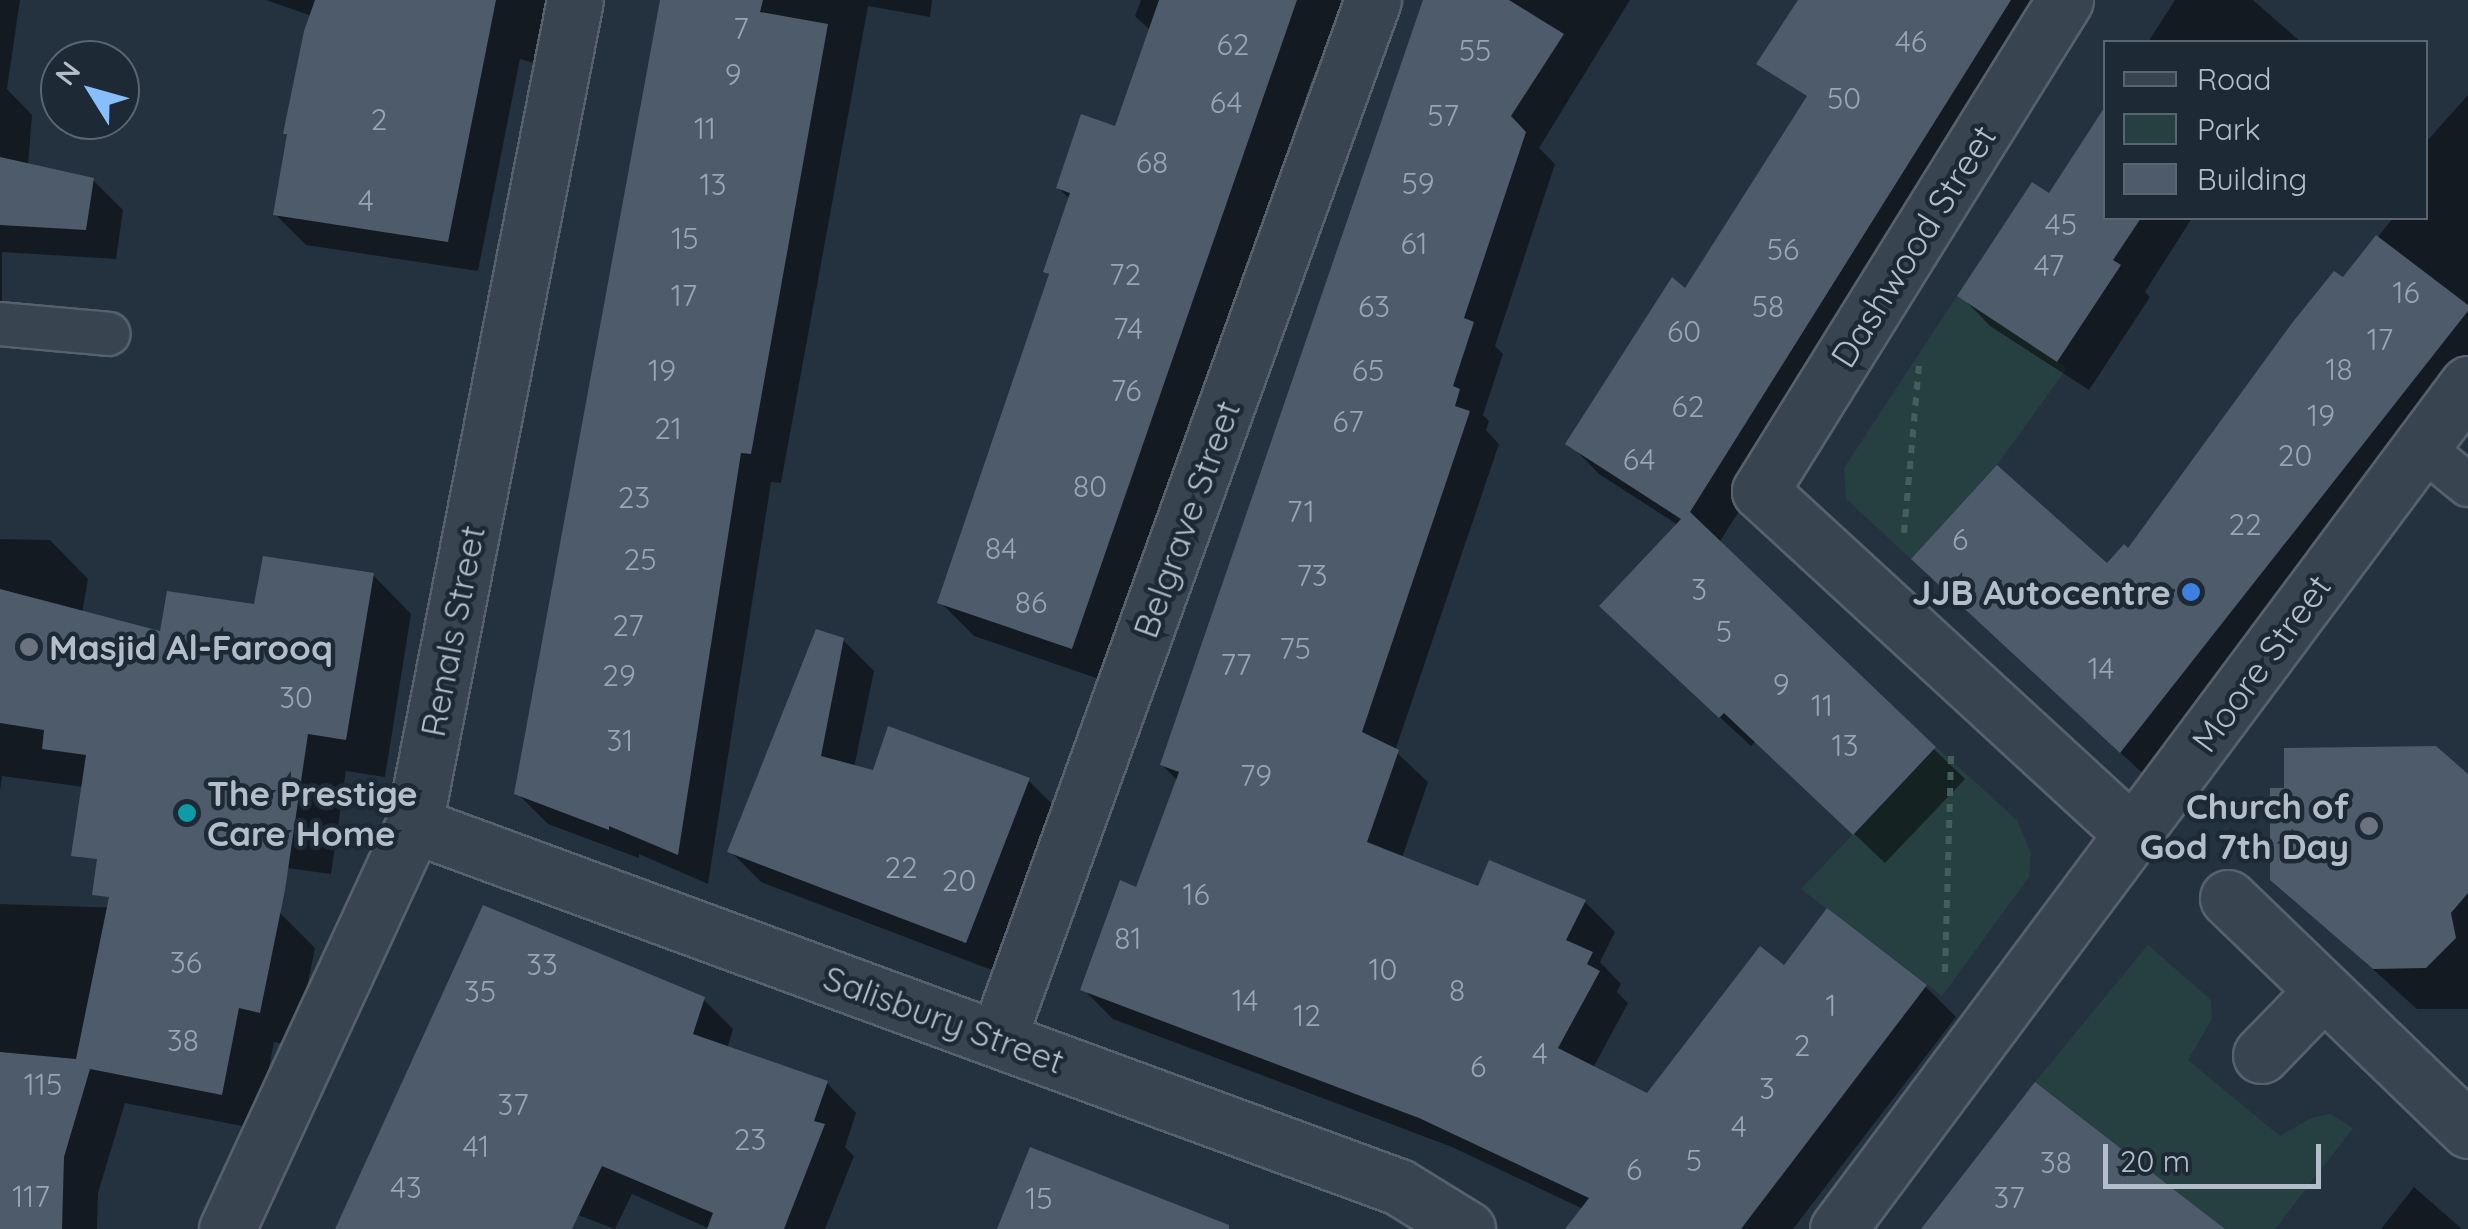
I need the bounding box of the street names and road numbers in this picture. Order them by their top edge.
street label: Dashwood Street [1822,117,2004,375]
street label: Belgrave Street [1124,395,1248,643]
street label: Renals Street [411,522,493,740]
street label: Moore Street [2183,566,2339,760]
street label: Salisbury Street [818,956,1070,1082]

